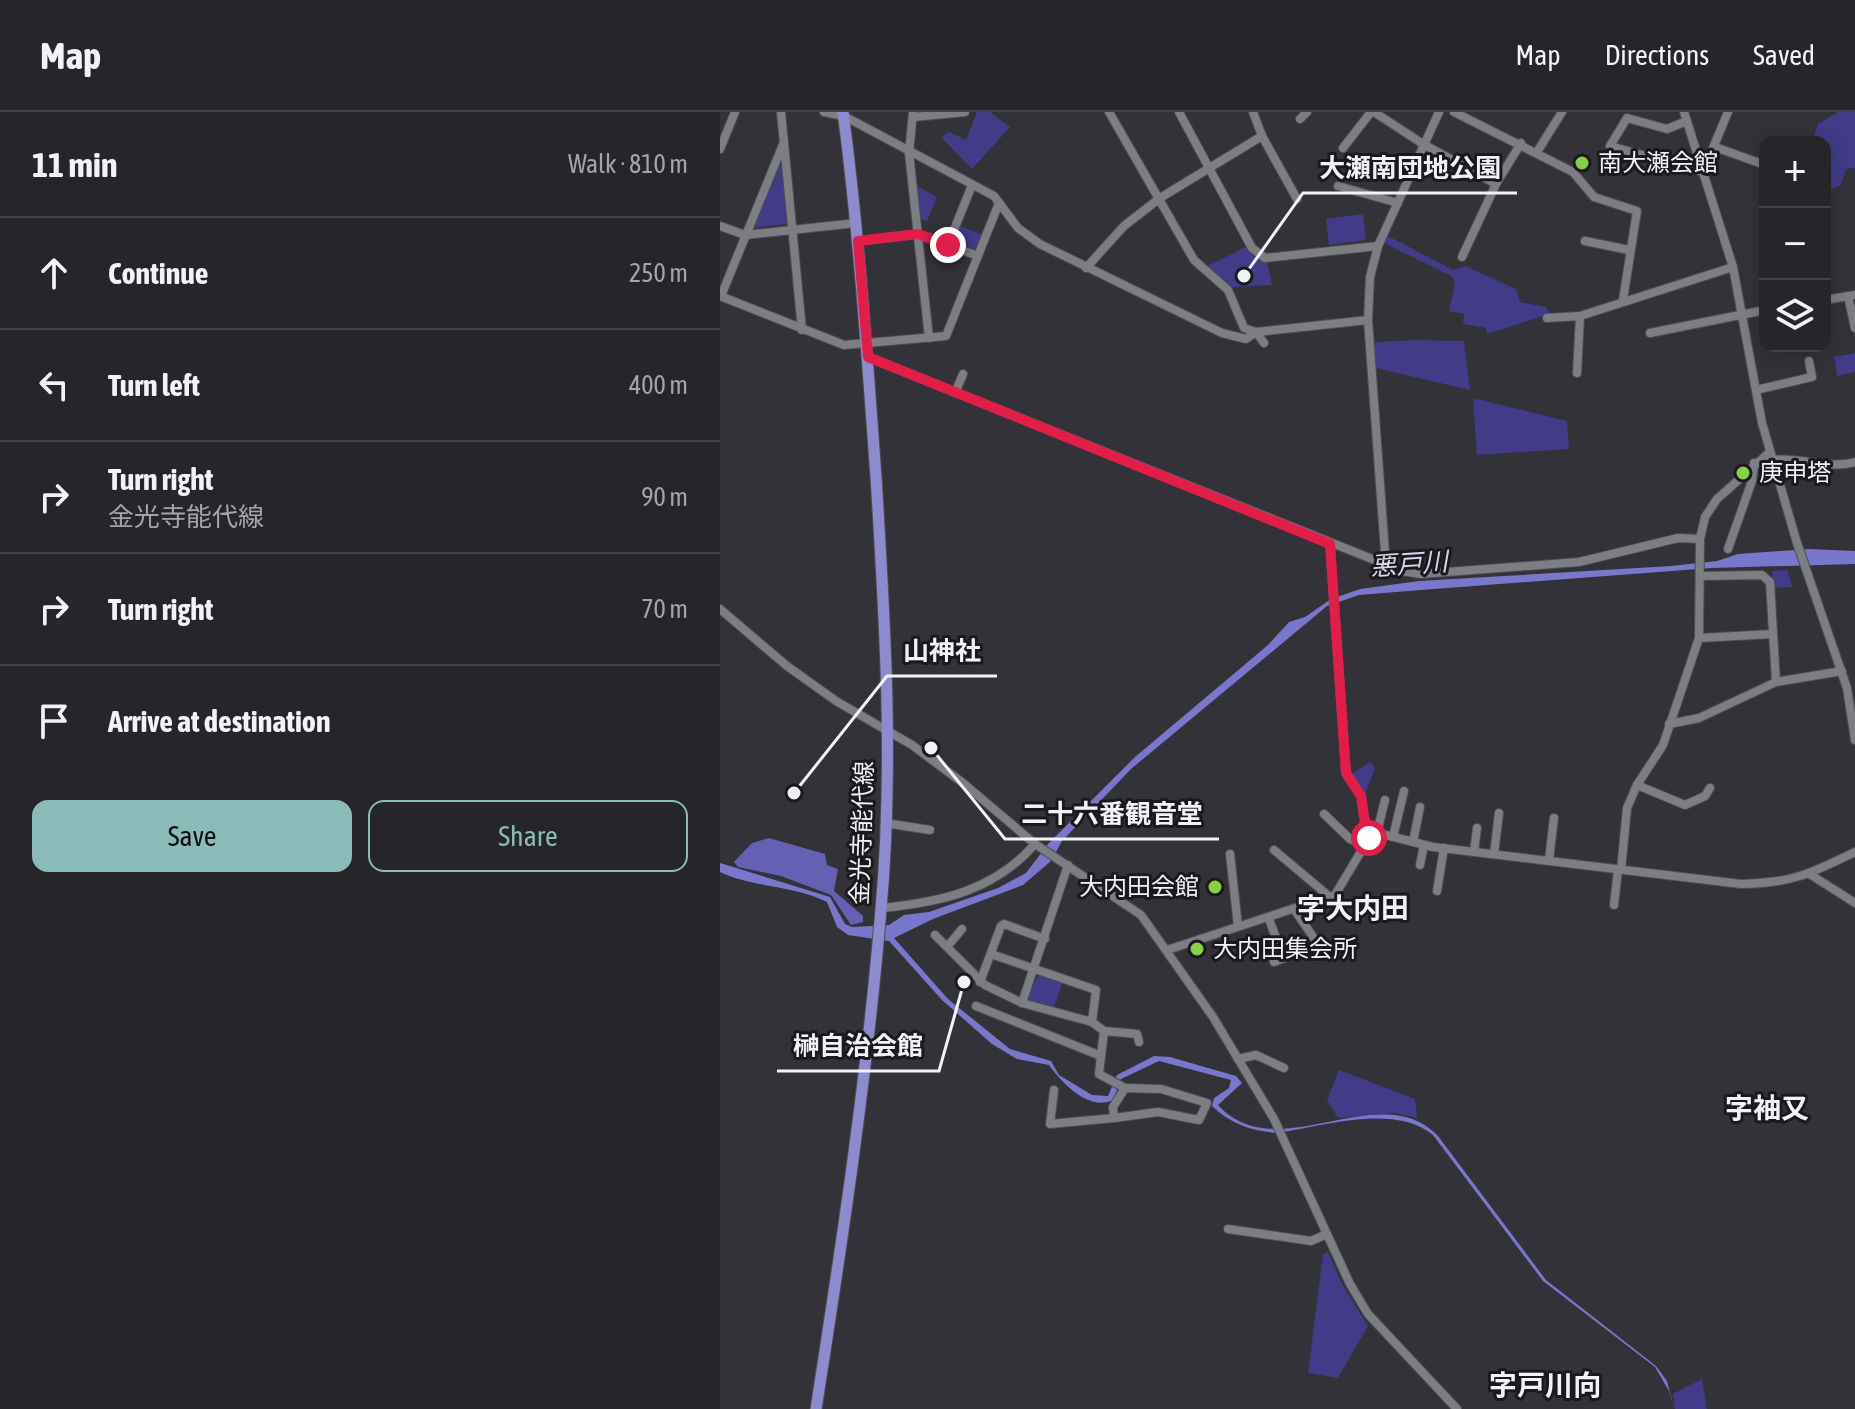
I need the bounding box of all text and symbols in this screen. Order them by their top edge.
text: Map [40,34,101,77]
text: Map [1516,39,1561,71]
text: Directions [1605,39,1709,71]
text: Saved [1753,39,1815,71]
map controls [1759,136,1831,352]
button: + [1759,136,1831,208]
callout: 大瀬南団地公園 [1303,143,1517,193]
text: 11 min [32,145,117,184]
text: Walk · 810 m [568,149,688,179]
place label: 南大瀬会館 [1598,149,1718,176]
text: 大瀬南団地公園 [1319,153,1501,183]
marker: 南大瀬会館 [1573,154,1591,172]
button: − [1759,208,1831,280]
route end [930,227,966,263]
icon: ahead [32,251,76,295]
text: Continue [108,256,208,290]
text: 250 m [629,258,688,288]
button: layers [1759,280,1831,352]
icon: left [32,363,76,407]
text: Turn left [108,368,200,402]
text: 400 m [629,370,688,400]
place label: 庚申塔 [1759,459,1831,486]
text: Turn right [108,462,214,496]
marker: 庚申塔 [1734,464,1752,482]
icon: right [32,475,76,519]
text: 90 m [641,482,688,512]
text: 金光寺能代線 [108,502,264,532]
water label: 悪戸川 [1369,546,1452,582]
icon: right [32,587,76,631]
text: Turn right [108,592,214,626]
text: 70 m [641,594,688,624]
callout: 山神社 [887,626,997,676]
text: 山神社 [903,636,981,666]
icon: arrive [32,699,76,743]
text: Arrive at destination [108,704,330,738]
street label: 金光寺能代線 [845,761,878,905]
callout: 二十六番観音堂 [1005,789,1219,839]
text: 二十六番観音堂 [1021,799,1203,829]
button: Save [32,800,352,872]
button: Share [368,800,688,872]
route start [1351,820,1387,856]
place label: 大内田会館 [1079,873,1199,900]
marker: 大内田会館 [1206,878,1224,896]
district label: 字大内田 [1297,892,1409,924]
place label: 大内田集会所 [1213,935,1357,962]
marker: 大内田集会所 [1188,940,1206,958]
callout: 榊自治会館 [777,1021,939,1071]
text: 榊自治会館 [793,1031,923,1061]
district label: 字袖又 [1725,1092,1809,1124]
district label: 字戸川向 [1489,1369,1601,1401]

